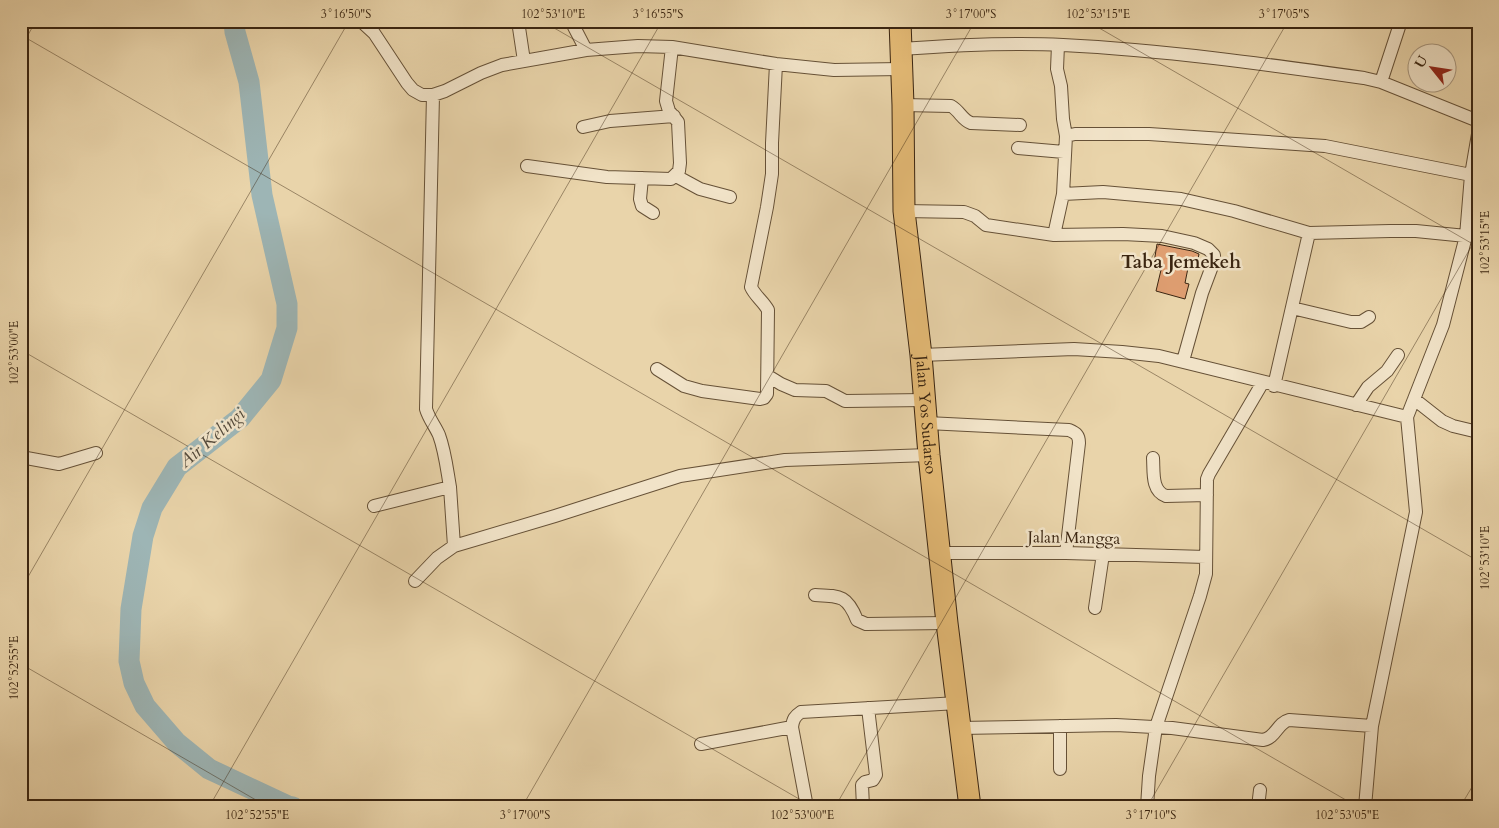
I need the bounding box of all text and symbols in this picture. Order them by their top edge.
text: 3°16'50"S [321,6,371,22]
text: 102°53'10"E [521,6,585,22]
text: 3°16'55"S [633,6,683,22]
text: 3°17'00"S [946,6,996,22]
text: 102°53'15"E [1066,6,1130,22]
text: 3°17'05"S [1259,6,1309,22]
north arrow [1406,42,1456,92]
text: U [1410,52,1433,71]
text: 102°53'15"E [1477,211,1493,275]
district label: Taba Jemekeh [1121,249,1241,275]
text: 102°53'00"E [6,321,22,385]
street label: Jalan Yos Sudarso [910,353,942,476]
water label: Air Kelingi [173,402,251,474]
street label: Jalan Mangga [1025,526,1121,550]
text: 102°53'10"E [1477,526,1493,590]
text: 102°52'55"E [6,636,22,700]
text: 102°52'55"E [225,807,289,823]
text: 3°17'00"S [500,807,550,823]
text: 102°53'00"E [770,807,834,823]
text: 3°17'10"S [1126,807,1176,823]
text: 102°53'05"E [1315,807,1379,823]

